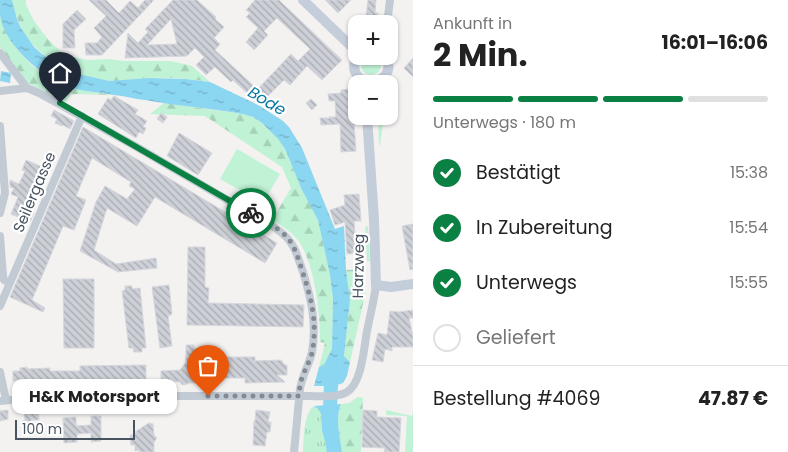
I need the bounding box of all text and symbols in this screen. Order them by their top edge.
text: Ankunft in [433,12,512,35]
map controls [348,15,398,125]
button: + [348,15,398,65]
text: 16:01–16:06 [661,29,768,56]
text: 2 Min. [433,32,527,77]
pin [39,52,81,103]
icon: home [46,59,74,87]
button: − [348,75,398,125]
water label: Bode [244,81,290,121]
text: Unterwegs · 180 m [433,111,576,134]
street label: Seilergasse [8,148,60,236]
icon: check [433,159,461,187]
text: Bestätigt [476,159,560,186]
text: 15:38 [730,161,768,184]
courier [226,188,276,238]
icon: bike [237,199,265,227]
icon: check [433,214,461,242]
text: In Zubereitung [476,214,613,241]
text: 15:54 [729,216,768,239]
street label: Harzweg [347,233,369,299]
icon: check [433,269,461,297]
text: Unterwegs [476,269,577,296]
text: 15:55 [729,271,768,294]
text: Geliefert [476,324,556,351]
pin [187,345,229,396]
icon: bag [194,352,222,380]
callout: H&K Motorsport [13,378,178,414]
text: H&K Motorsport [29,385,160,408]
text: Bestellung #4069 [433,385,601,412]
text: 47.87 € [698,385,768,412]
scale bar [15,417,135,440]
text: 100 m [22,419,62,439]

